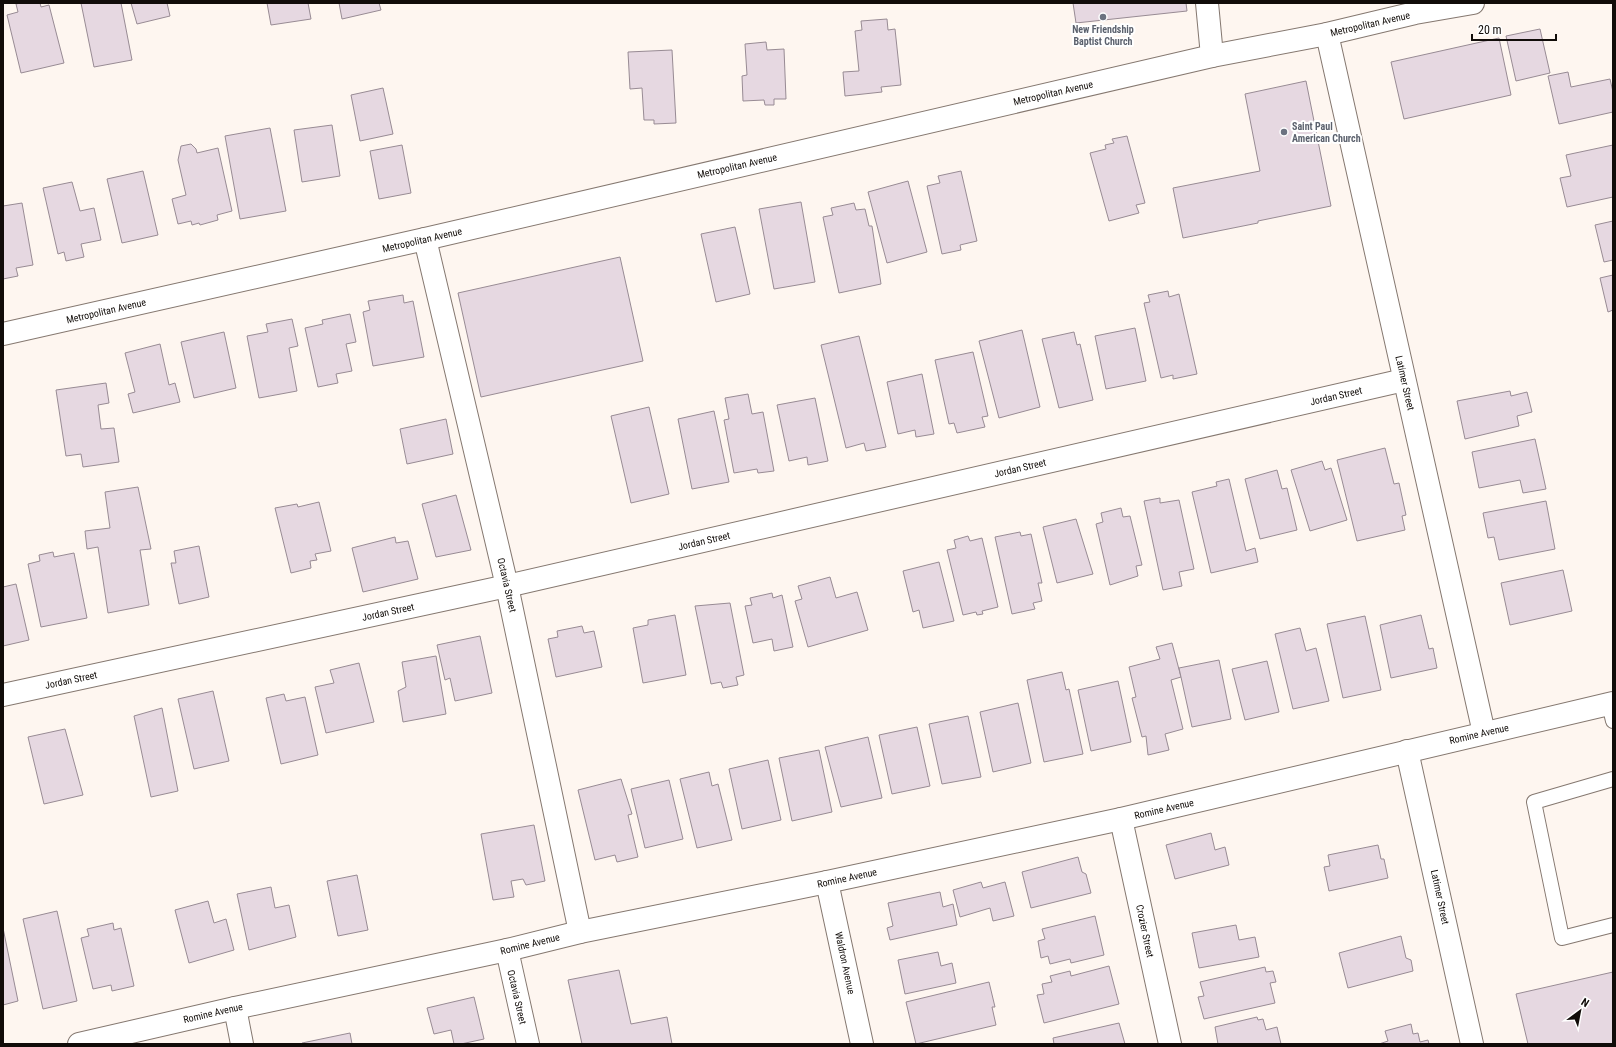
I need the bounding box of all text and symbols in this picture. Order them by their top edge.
street label: Metropolitan Avenue [1329,9,1411,39]
marker: New Friendship Baptist Church [1098,12,1108,22]
scale bar [1472,16,1556,42]
text: 20 m [1478,23,1502,37]
place label: New Friendship Baptist Church [1072,24,1134,47]
street label: Metropolitan Avenue [1012,78,1094,108]
place label: Saint Paul American Church [1292,121,1361,144]
marker: Saint Paul American Church [1279,127,1289,137]
street label: Metropolitan Avenue [696,151,778,181]
street label: Metropolitan Avenue [381,225,463,255]
street label: Metropolitan Avenue [65,296,147,326]
street label: Latimer Street [1393,355,1417,411]
street label: Jordan Street [1309,385,1363,407]
street label: Jordan Street [993,457,1047,479]
street label: Jordan Street [677,530,731,552]
street label: Octavia Street [495,557,519,613]
street label: Jordan Street [361,601,415,623]
street label: Jordan Street [44,669,98,691]
street label: Romine Avenue [1448,722,1510,746]
street label: Romine Avenue [1133,797,1195,821]
street label: Romine Avenue [816,866,878,890]
street label: Latimer Street [1429,869,1451,925]
street label: Crozier Street [1134,904,1156,958]
street label: Romine Avenue [499,931,561,957]
street label: Waldron Avenue [833,931,857,995]
street label: Octavia Street [505,969,529,1025]
north arrow [1560,991,1600,1031]
text: N [1579,996,1592,1010]
street label: Romine Avenue [182,1001,244,1025]

